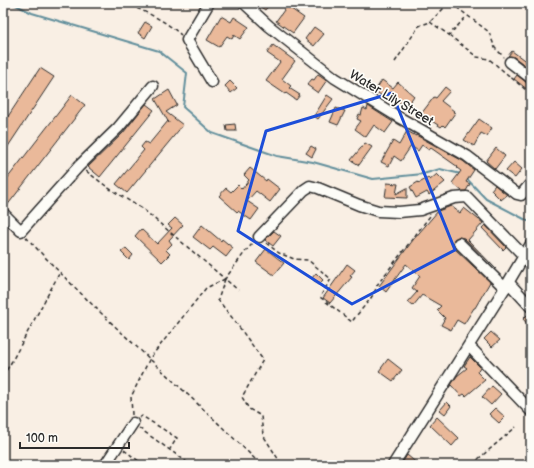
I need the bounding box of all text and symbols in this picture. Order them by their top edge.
street label: Water Lily Street [346,66,436,129]
scale bar [20,424,129,450]
text: 100 m [26,431,58,446]

